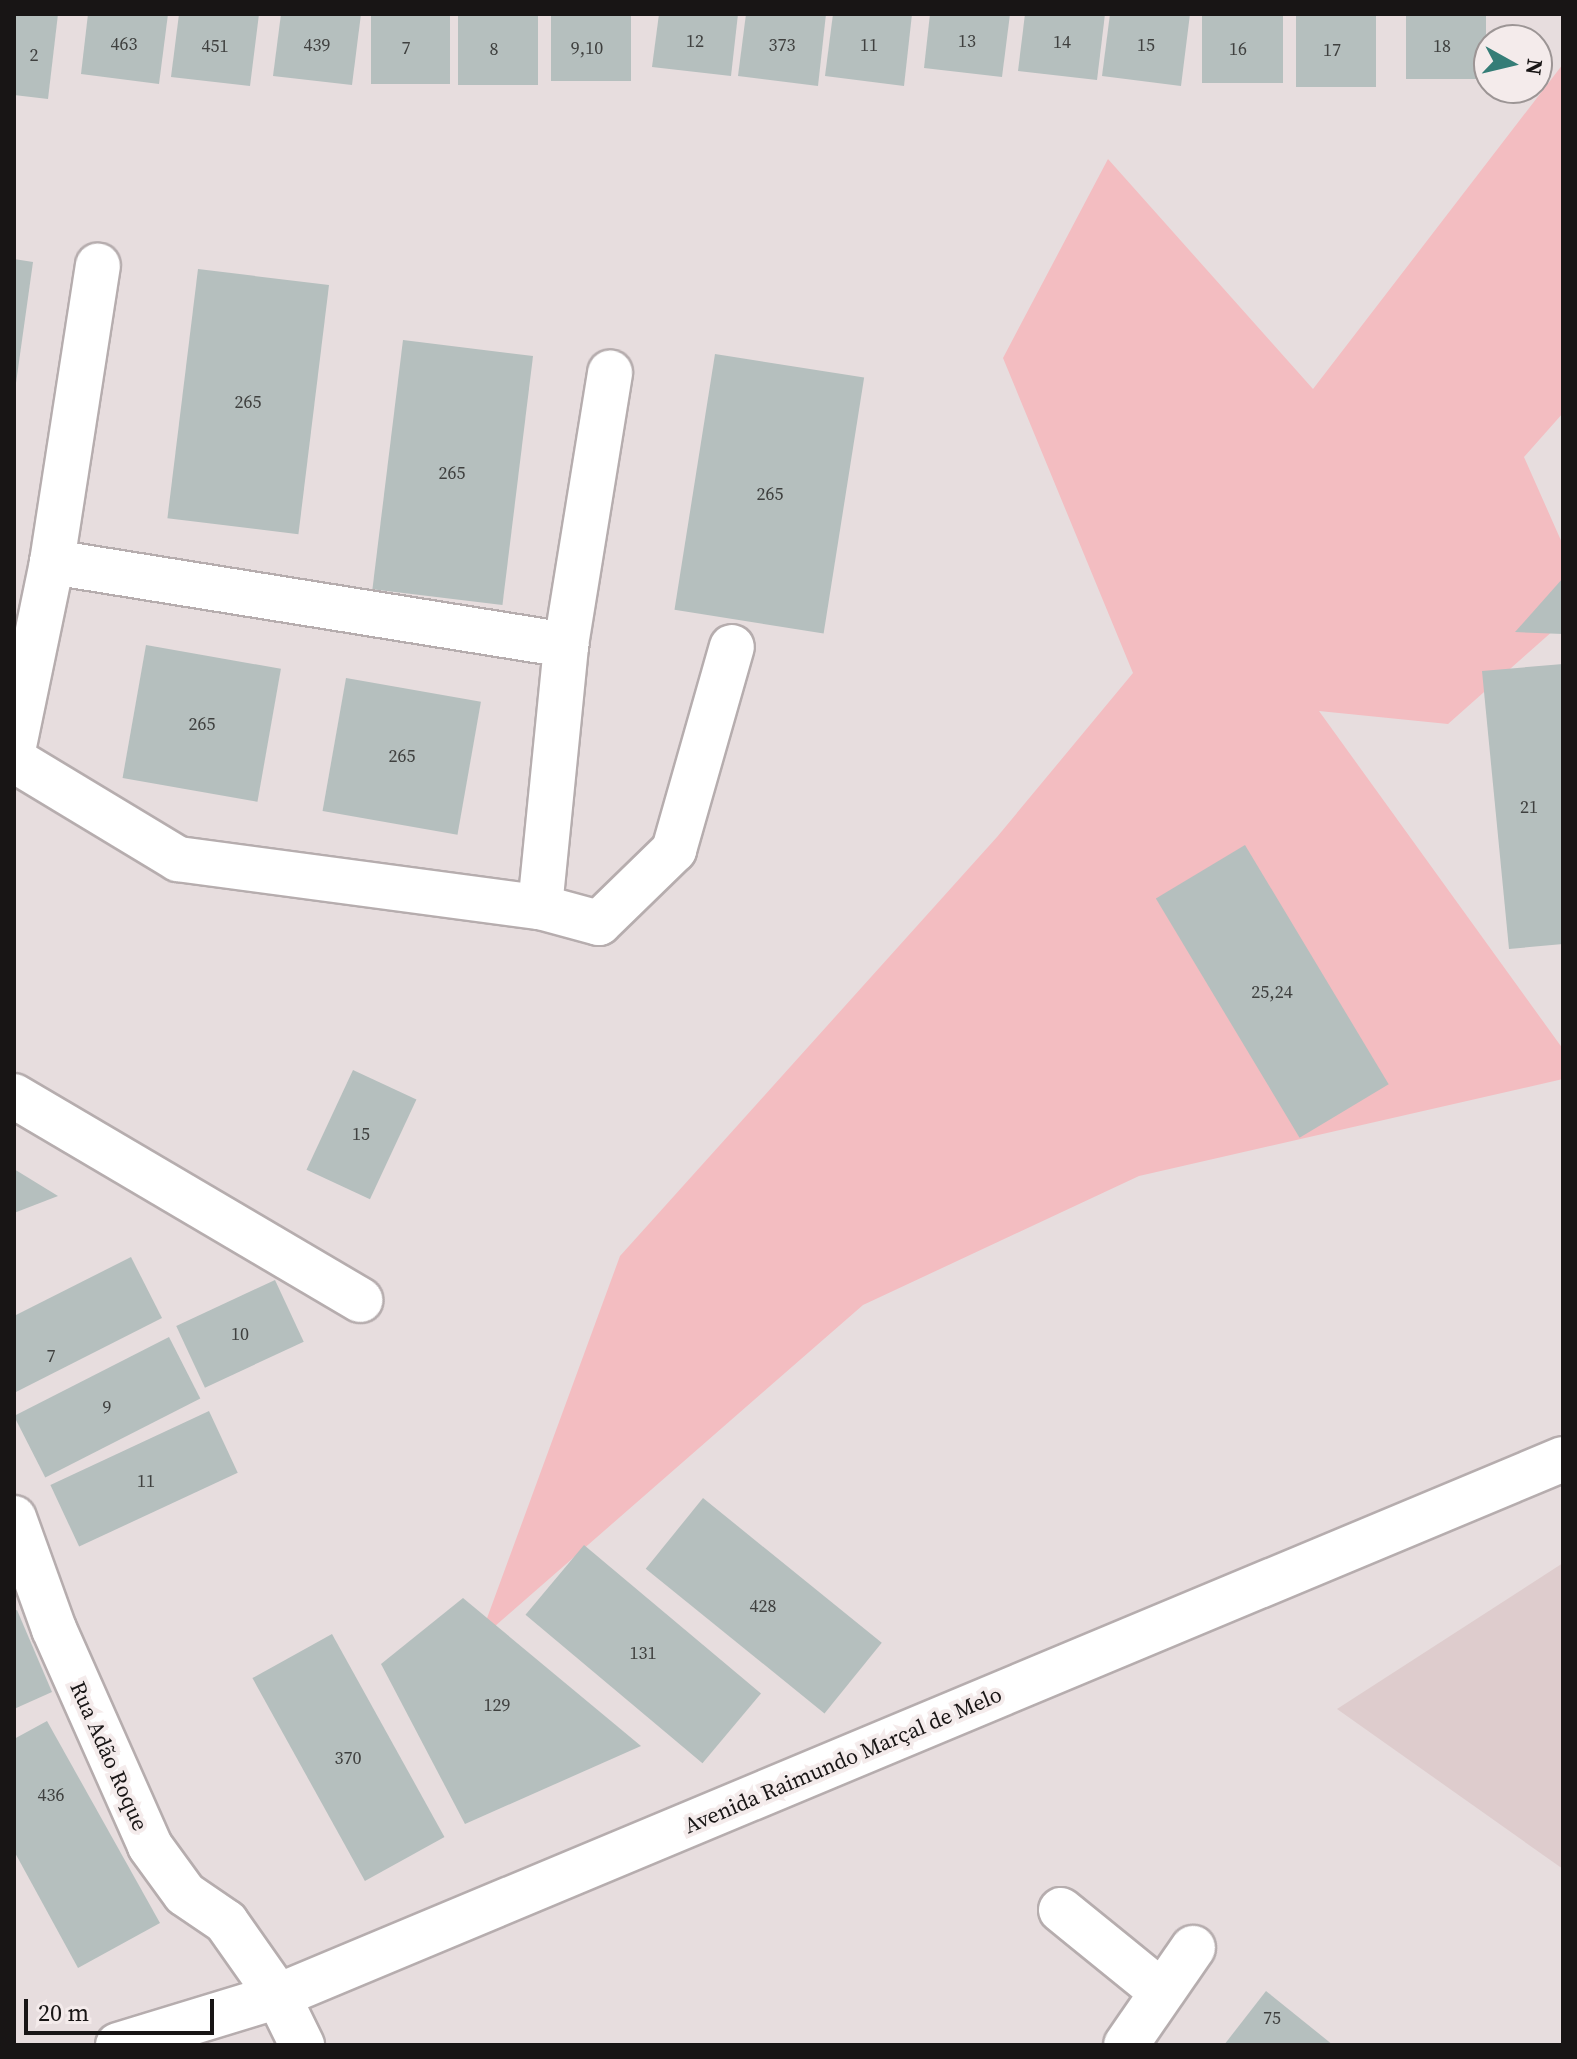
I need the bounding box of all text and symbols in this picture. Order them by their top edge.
north arrow [1473,24,1553,104]
house number: 12 [686,30,704,52]
house number: 13 [958,30,976,52]
house number: 14 [1053,31,1071,53]
house number: 463 [111,33,137,55]
house number: 439 [304,34,330,56]
house number: 373 [769,34,795,56]
house number: 11 [860,34,878,56]
house number: 15 [1137,34,1155,56]
house number: 451 [202,35,228,57]
house number: 18 [1433,35,1451,57]
house number: 7 [402,37,410,59]
house number: 9,10 [571,37,603,59]
house number: 8 [490,38,498,60]
house number: 16 [1229,38,1247,60]
house number: 17 [1323,39,1341,61]
house number: 2 [30,44,38,66]
text: N [1519,57,1551,77]
house number: 265 [235,391,261,413]
house number: 265 [439,462,465,484]
house number: 265 [757,483,783,505]
house number: 265 [189,713,215,735]
house number: 265 [389,745,415,767]
house number: 21 [1520,796,1538,818]
house number: 25,24 [1251,981,1293,1003]
house number: 15 [352,1123,370,1145]
house number: 10 [231,1323,249,1345]
house number: 7 [47,1345,55,1367]
house number: 9 [103,1396,111,1418]
house number: 11 [137,1470,155,1492]
house number: 428 [750,1595,776,1617]
house number: 131 [630,1642,656,1664]
street label: Rua Adão Roque [64,1677,154,1835]
street label: Avenida Raimundo Marçal de Melo [680,1681,1006,1839]
house number: 129 [484,1694,510,1716]
house number: 370 [335,1747,361,1769]
house number: 436 [38,1784,64,1806]
scale bar [28,1983,218,2033]
text: 20 m [38,1996,89,2029]
house number: 75 [1263,2007,1281,2029]

